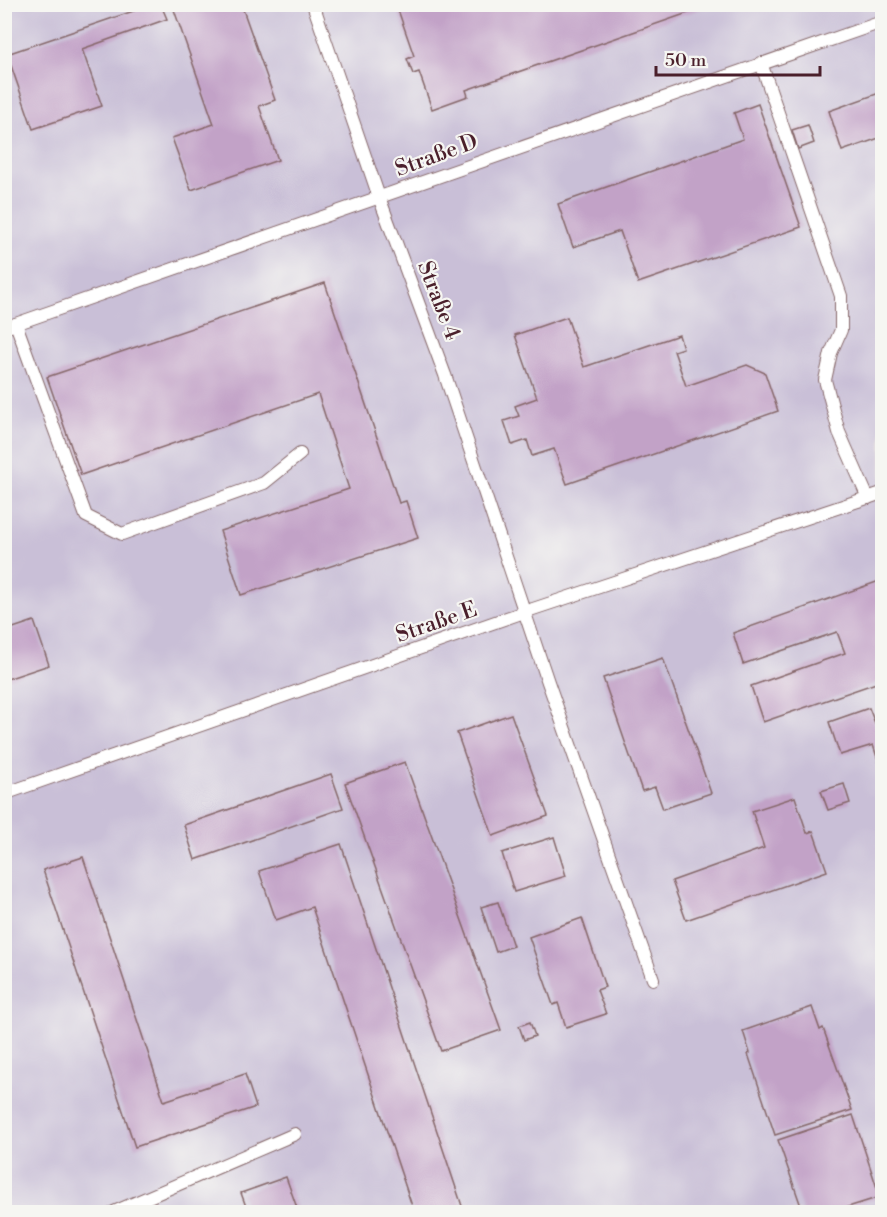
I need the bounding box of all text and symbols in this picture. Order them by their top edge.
scale bar [656,39,820,77]
text: 50 m [665,49,707,72]
street label: Straße D [391,128,482,183]
street label: Straße 4 [411,257,466,344]
street label: Straße E [392,596,481,649]

